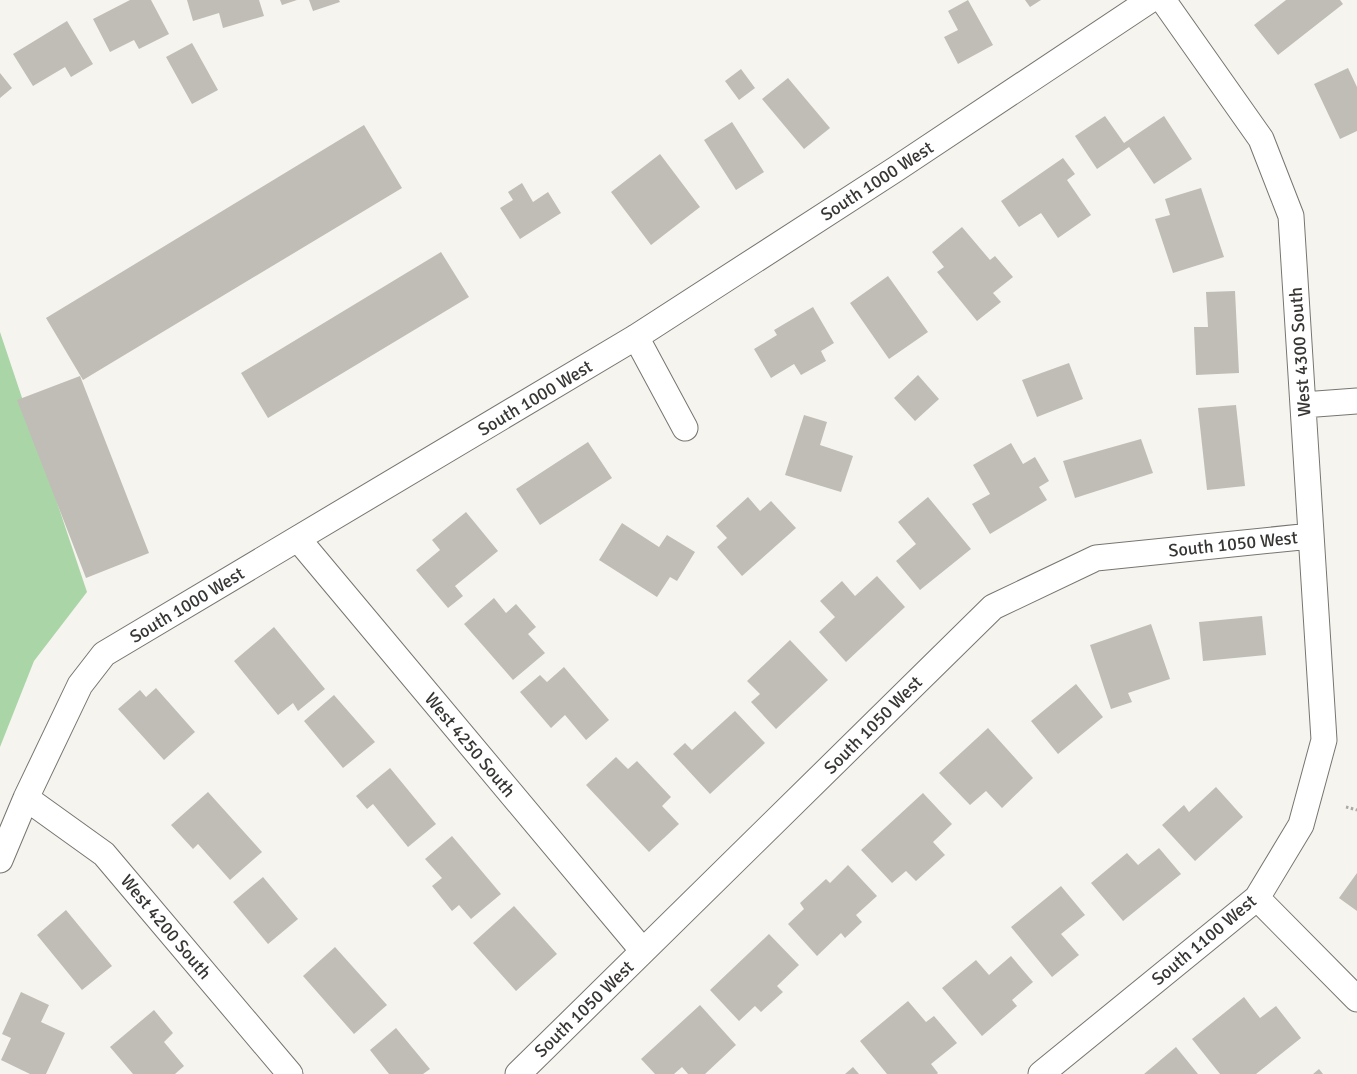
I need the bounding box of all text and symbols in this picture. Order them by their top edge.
street label: South 1000 West [817,136,937,226]
street label: West 4300 South [1284,286,1316,418]
street label: South 1000 West [474,355,596,441]
street label: South 1050 West [1167,526,1299,562]
street label: South 1000 West [126,562,248,648]
street label: South 1050 West [819,671,927,779]
street label: West 4250 South [420,688,520,802]
street label: West 4200 South [116,870,216,984]
street label: South 1100 West [1147,890,1261,990]
street label: South 1050 West [530,956,638,1062]

